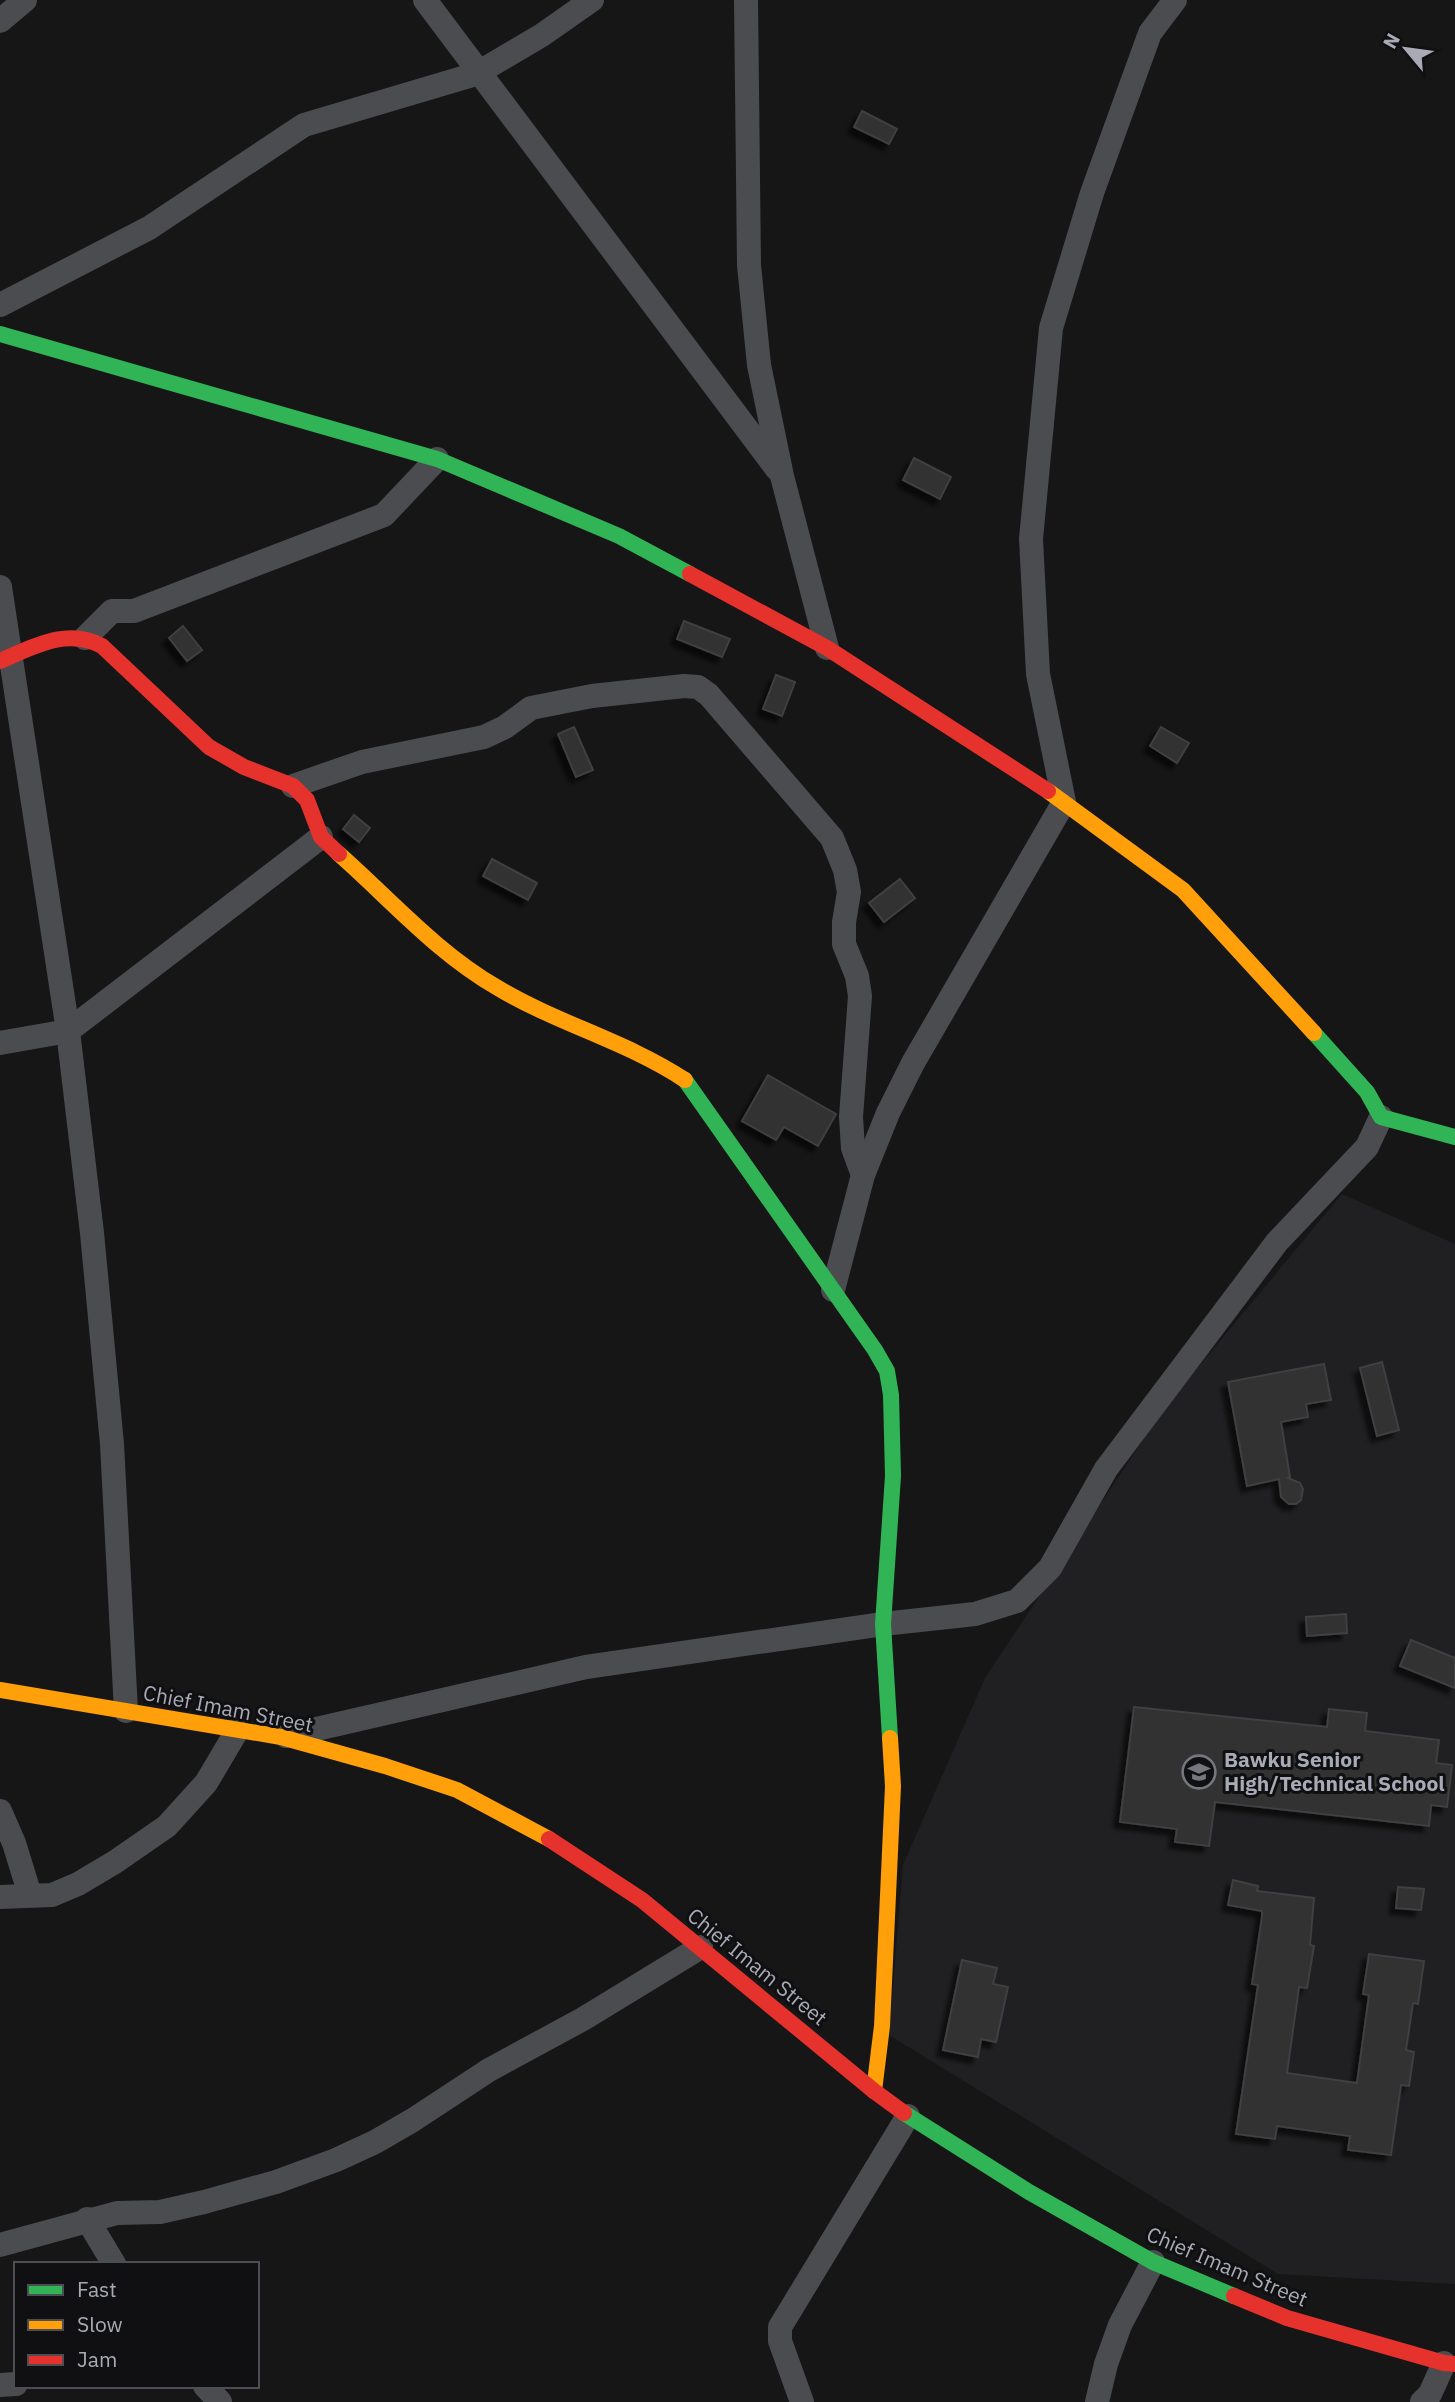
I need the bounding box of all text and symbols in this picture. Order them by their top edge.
north arrow [1371,14,1441,84]
text: N [1377,29,1405,53]
street label: Chief Imam Street [141,1678,315,1738]
place label: Bawku Senior High/Technical School [1224,1745,1445,1797]
school or university icon: Bawku Senior High/Technical School [1180,1753,1218,1791]
street label: Chief Imam Street [682,1901,833,2031]
street label: Chief Imam Street [1143,2220,1312,2313]
legend [14,2262,259,2388]
text: Fast [77,2275,117,2303]
text: Slow [77,2310,123,2338]
text: Jam [77,2345,117,2373]

